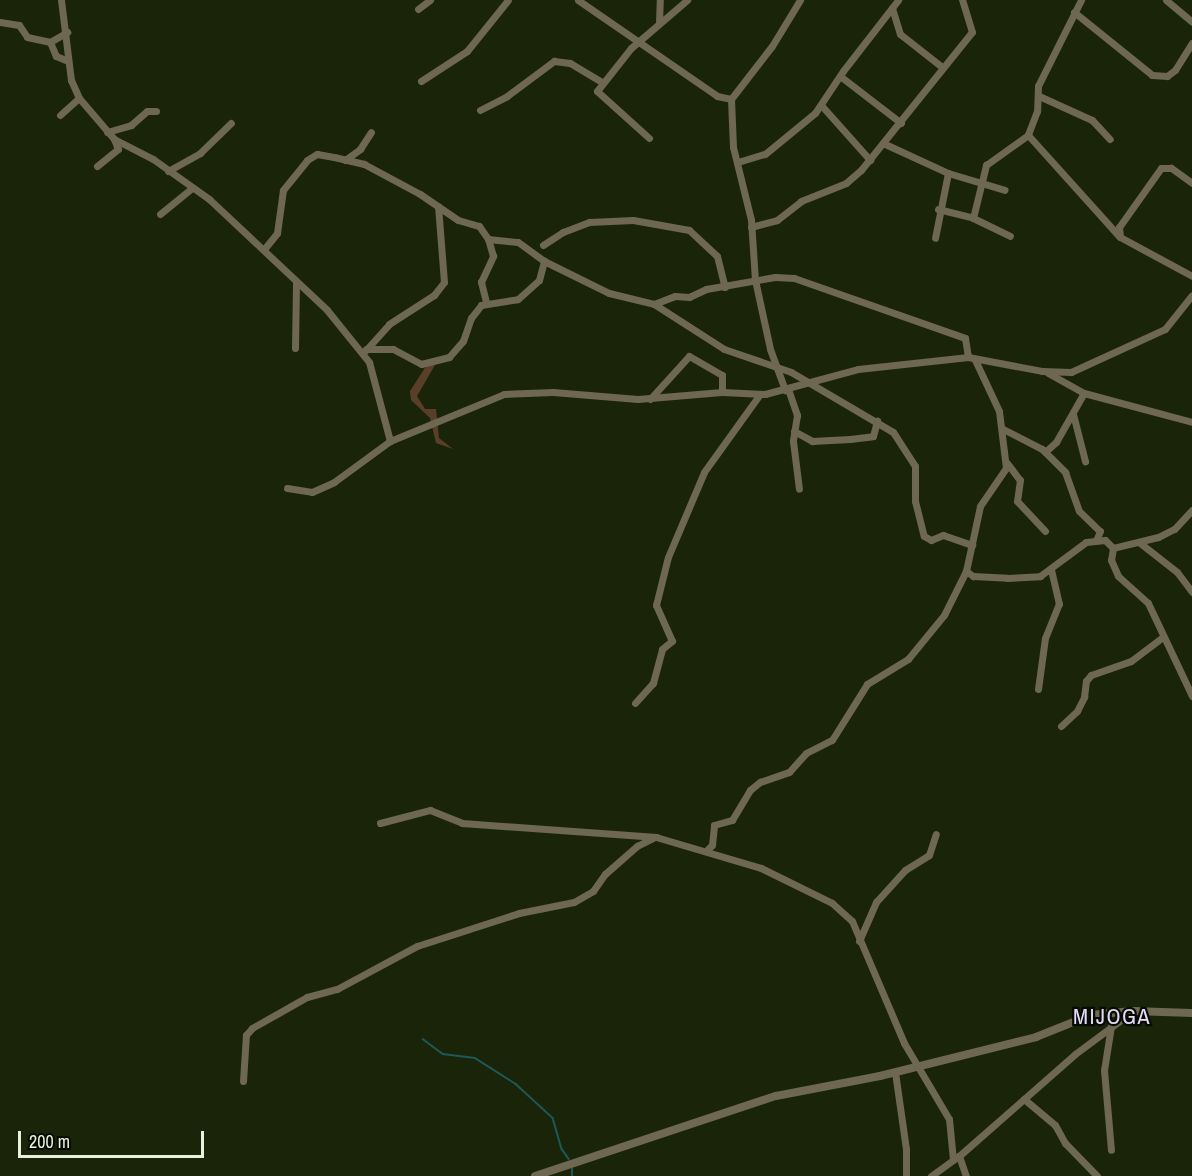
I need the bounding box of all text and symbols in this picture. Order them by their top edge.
district label: MIJOGA [1073,1004,1151,1030]
scale bar [21,1119,207,1157]
text: 200 m [29,1129,70,1154]

